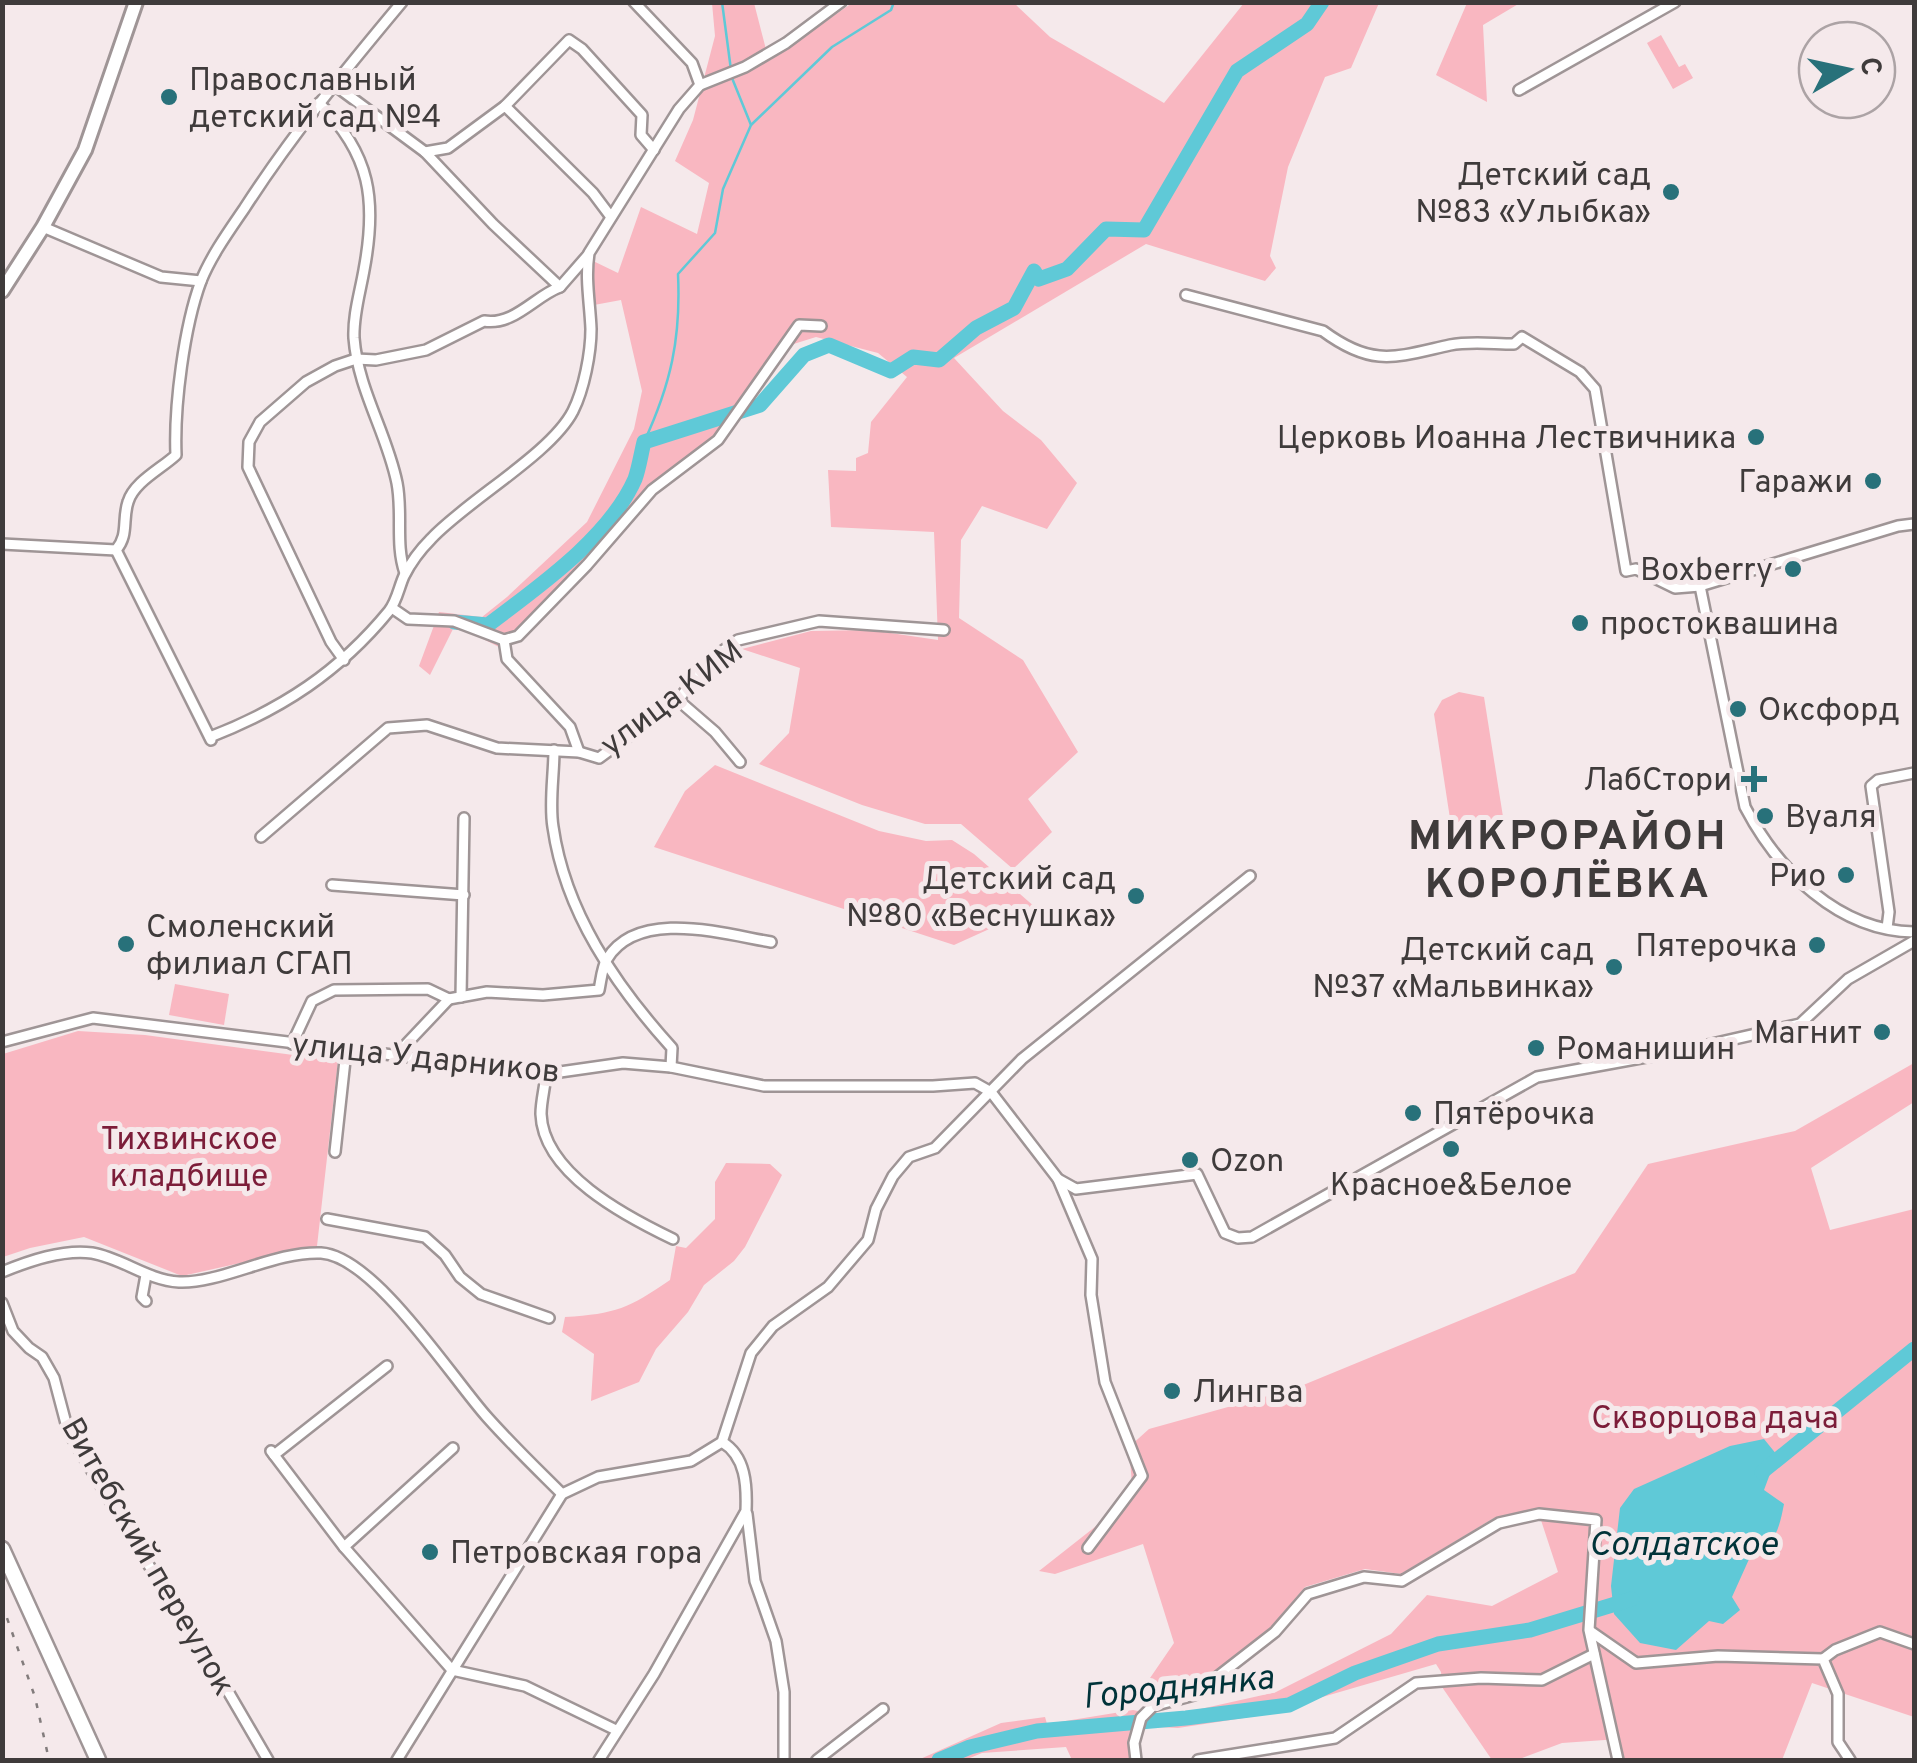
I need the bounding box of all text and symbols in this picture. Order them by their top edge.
north arrow [1797,20,1897,120]
text: С [1850,55,1888,78]
place label: Православный детский сад №4 [189,62,441,139]
marker: Православный детский сад №4 [158,86,180,108]
place label: Детский сад №83 «Улыбка» [1415,157,1651,234]
marker: Детский сад №83 «Улыбка» [1660,181,1682,203]
place label: Церковь Иоанна Лествичника [1277,420,1736,460]
marker: Церковь Иоанна Лествичника [1745,426,1767,448]
place label: Гаражи [1738,464,1853,504]
marker: Гаражи [1862,470,1884,492]
place label: Boxberry [1640,552,1773,592]
marker: Boxberry [1782,558,1804,580]
place label: простоквашина [1600,606,1839,646]
marker: простоквашина [1569,612,1591,634]
street label: улица КИМ [593,633,752,766]
place label: Оксфорд [1758,692,1900,732]
marker: Оксфорд [1727,698,1749,720]
place label: ЛабСтори [1583,762,1732,802]
marker: ЛабСтори [1741,766,1767,792]
place label: Вуаля [1785,799,1877,839]
marker: Вуаля [1754,805,1776,827]
district label: МИКРОРАЙОН КОРОЛЁВКА [1408,810,1728,913]
place label: Рио [1769,858,1826,898]
place label: Детский сад №80 «Веснушка» [846,861,1116,938]
marker: Рио [1835,864,1857,886]
marker: Детский сад №80 «Веснушка» [1125,885,1147,907]
place label: Смоленский филиал СГАП [146,909,353,986]
place label: Пятерочка [1635,928,1797,968]
place label: Детский сад №37 «Мальвинка» [1312,932,1594,1009]
marker: Смоленский филиал СГАП [115,933,137,955]
marker: Пятерочка [1806,934,1828,956]
marker: Детский сад №37 «Мальвинка» [1603,956,1625,978]
place label: Магнит [1754,1015,1862,1055]
marker: Магнит [1871,1021,1893,1043]
street label: улица Ударников [290,1026,562,1094]
place label: Романишин [1556,1031,1735,1071]
marker: Романишин [1525,1037,1547,1059]
place label: Пятёрочка [1433,1096,1595,1136]
marker: Пятёрочка [1402,1102,1424,1124]
park label: Тихвинское кладбище [101,1121,277,1198]
marker: Красное&Белое [1440,1138,1462,1160]
place label: Ozon [1210,1143,1284,1183]
marker: Ozon [1179,1149,1201,1171]
place label: Красное&Белое [1330,1167,1572,1207]
place label: Лингва [1192,1374,1303,1414]
marker: Лингва [1161,1380,1183,1402]
park label: Скворцова дача [1591,1400,1839,1440]
street label: Витебский переулок [51,1411,242,1704]
water label: Солдатское [1589,1524,1778,1568]
place label: Петровская гора [450,1535,702,1575]
marker: Петровская гора [419,1541,441,1563]
water label: Городнянка [1080,1657,1276,1721]

